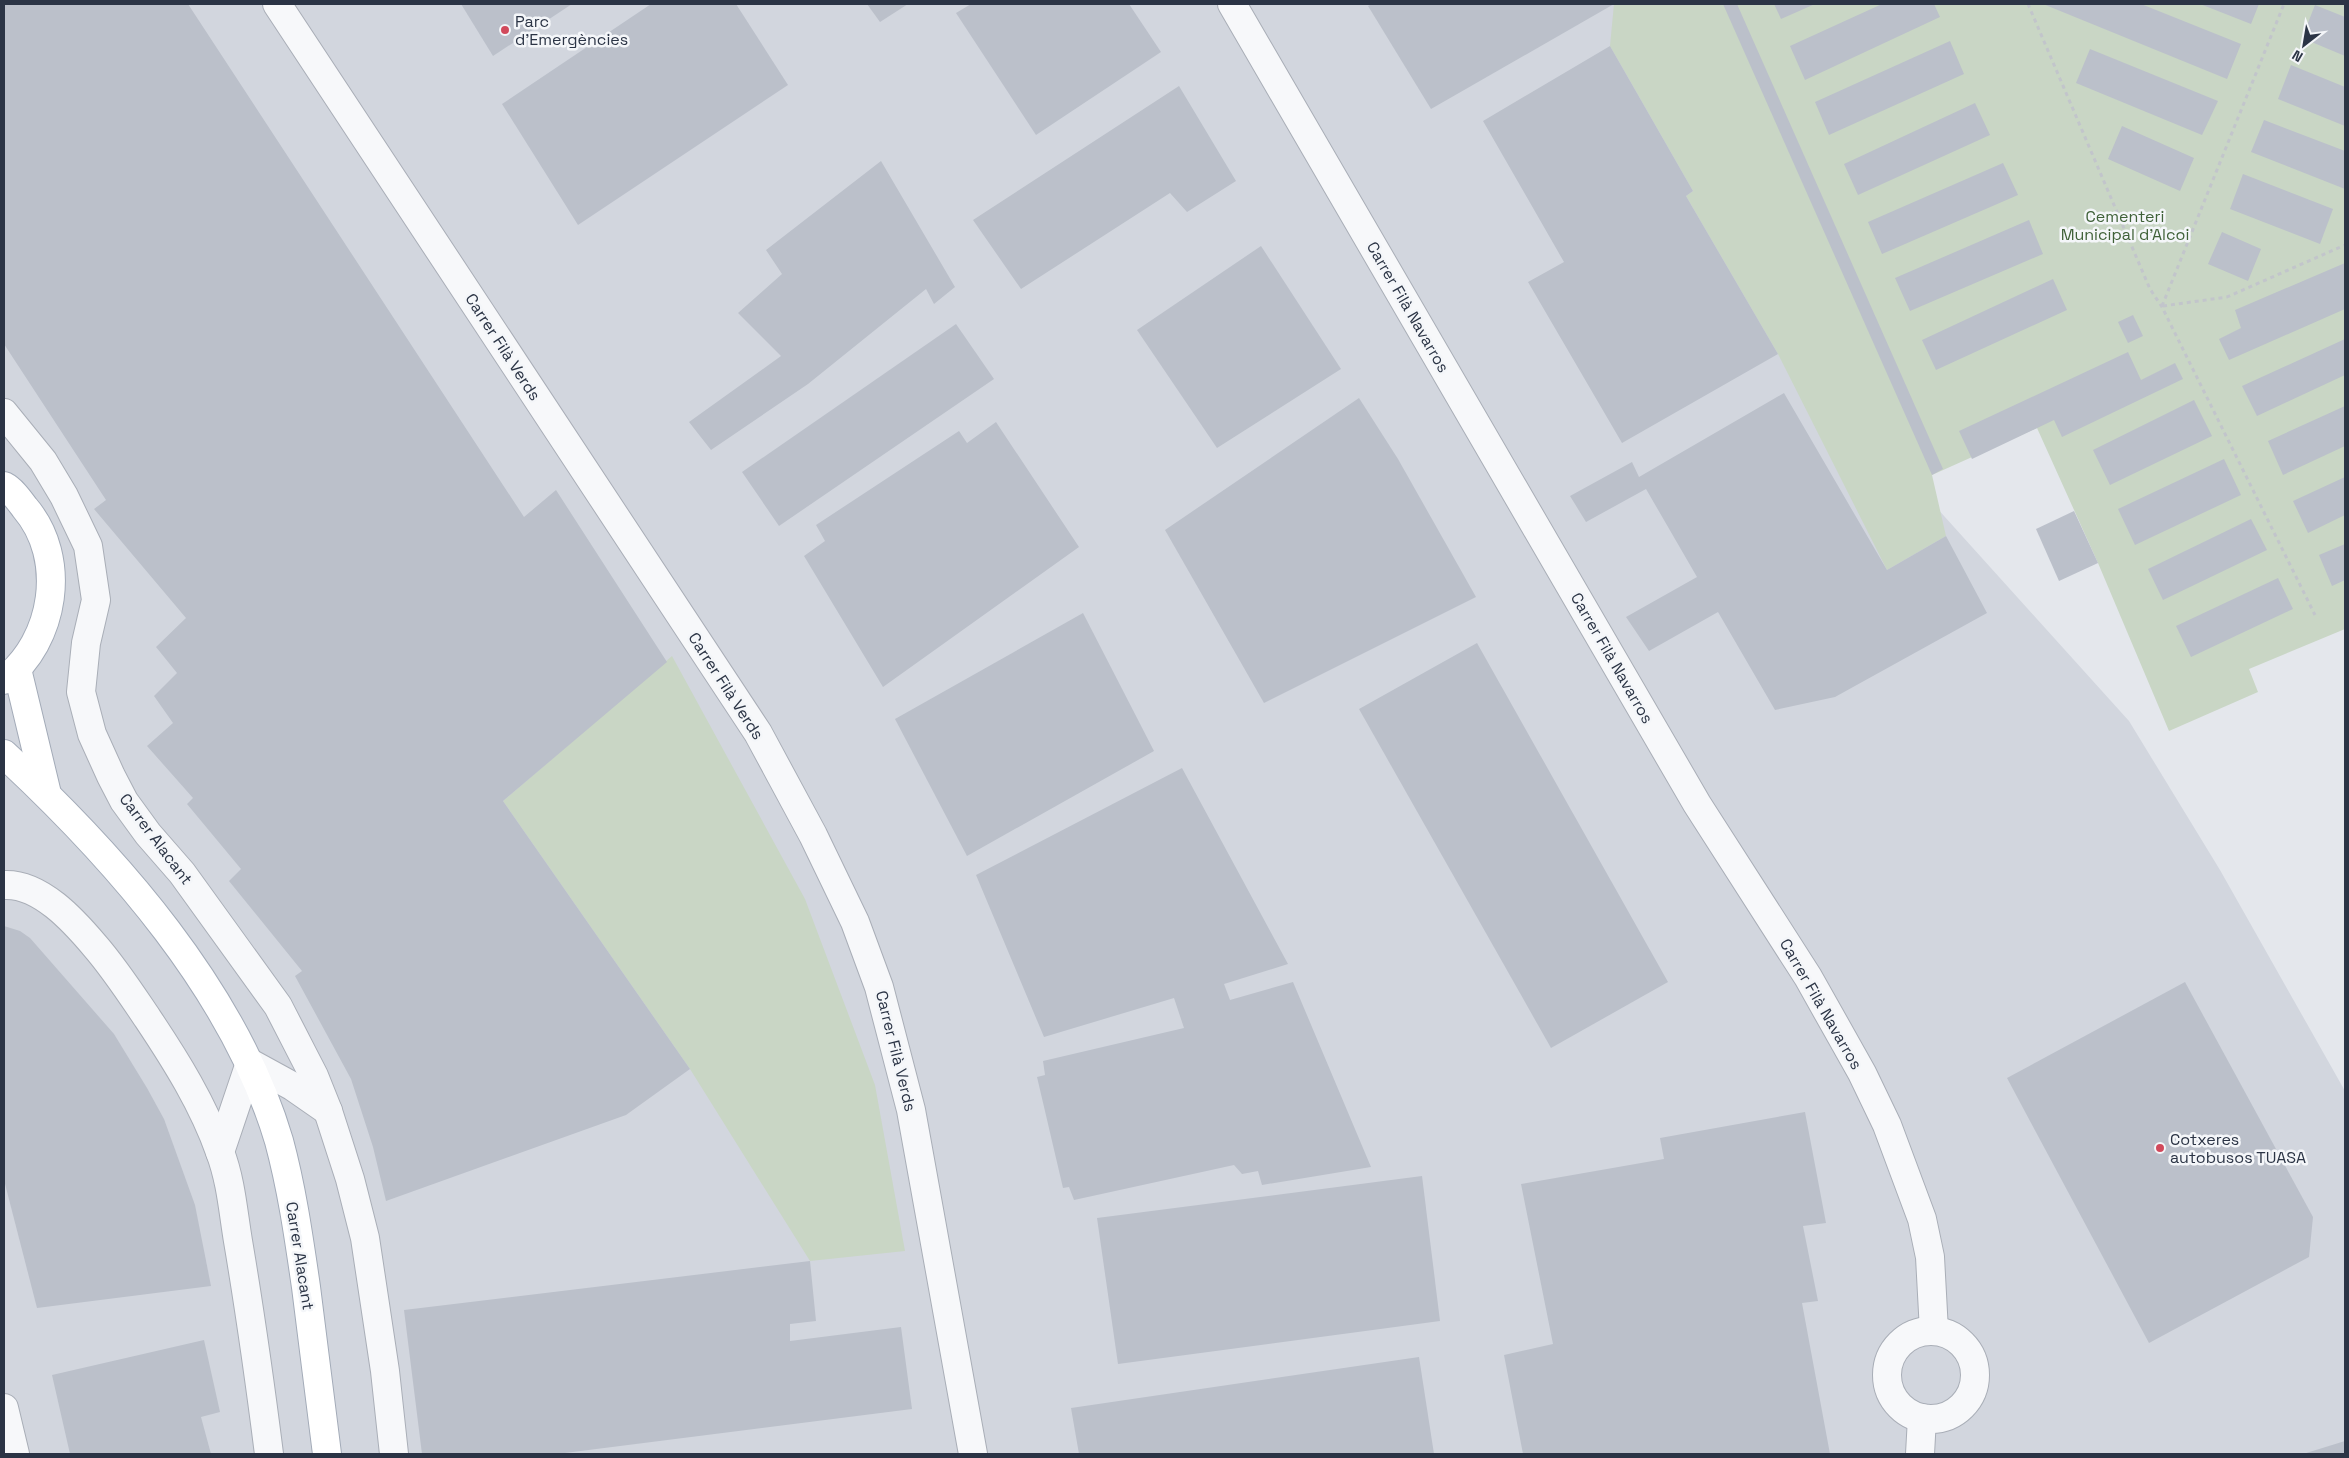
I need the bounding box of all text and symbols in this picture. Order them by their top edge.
place label: Parc d'Emergències [515,11,628,50]
north arrow [2279,20,2329,70]
marker: Parc d'Emergències [499,24,511,36]
text: N [2289,46,2306,66]
park label: Cementeri Municipal d'Alcoi [2061,206,2189,245]
street label: Carrer Filà Navarros [1362,238,1454,376]
street label: Carrer Filà Verds [461,289,545,405]
street label: Carrer Filà Navarros [1566,589,1658,727]
street label: Carrer Filà Verds [684,628,768,744]
street label: Carrer Alacant [115,789,197,889]
street label: Carrer Filà Navarros [1775,935,1867,1073]
street label: Carrer Filà Verds [871,988,921,1114]
place label: Cotxeres autobusos TUASA [2170,1129,2306,1168]
marker: Cotxeres autobusos TUASA [2154,1142,2166,1154]
street label: Carrer Alacant [281,1200,319,1312]

